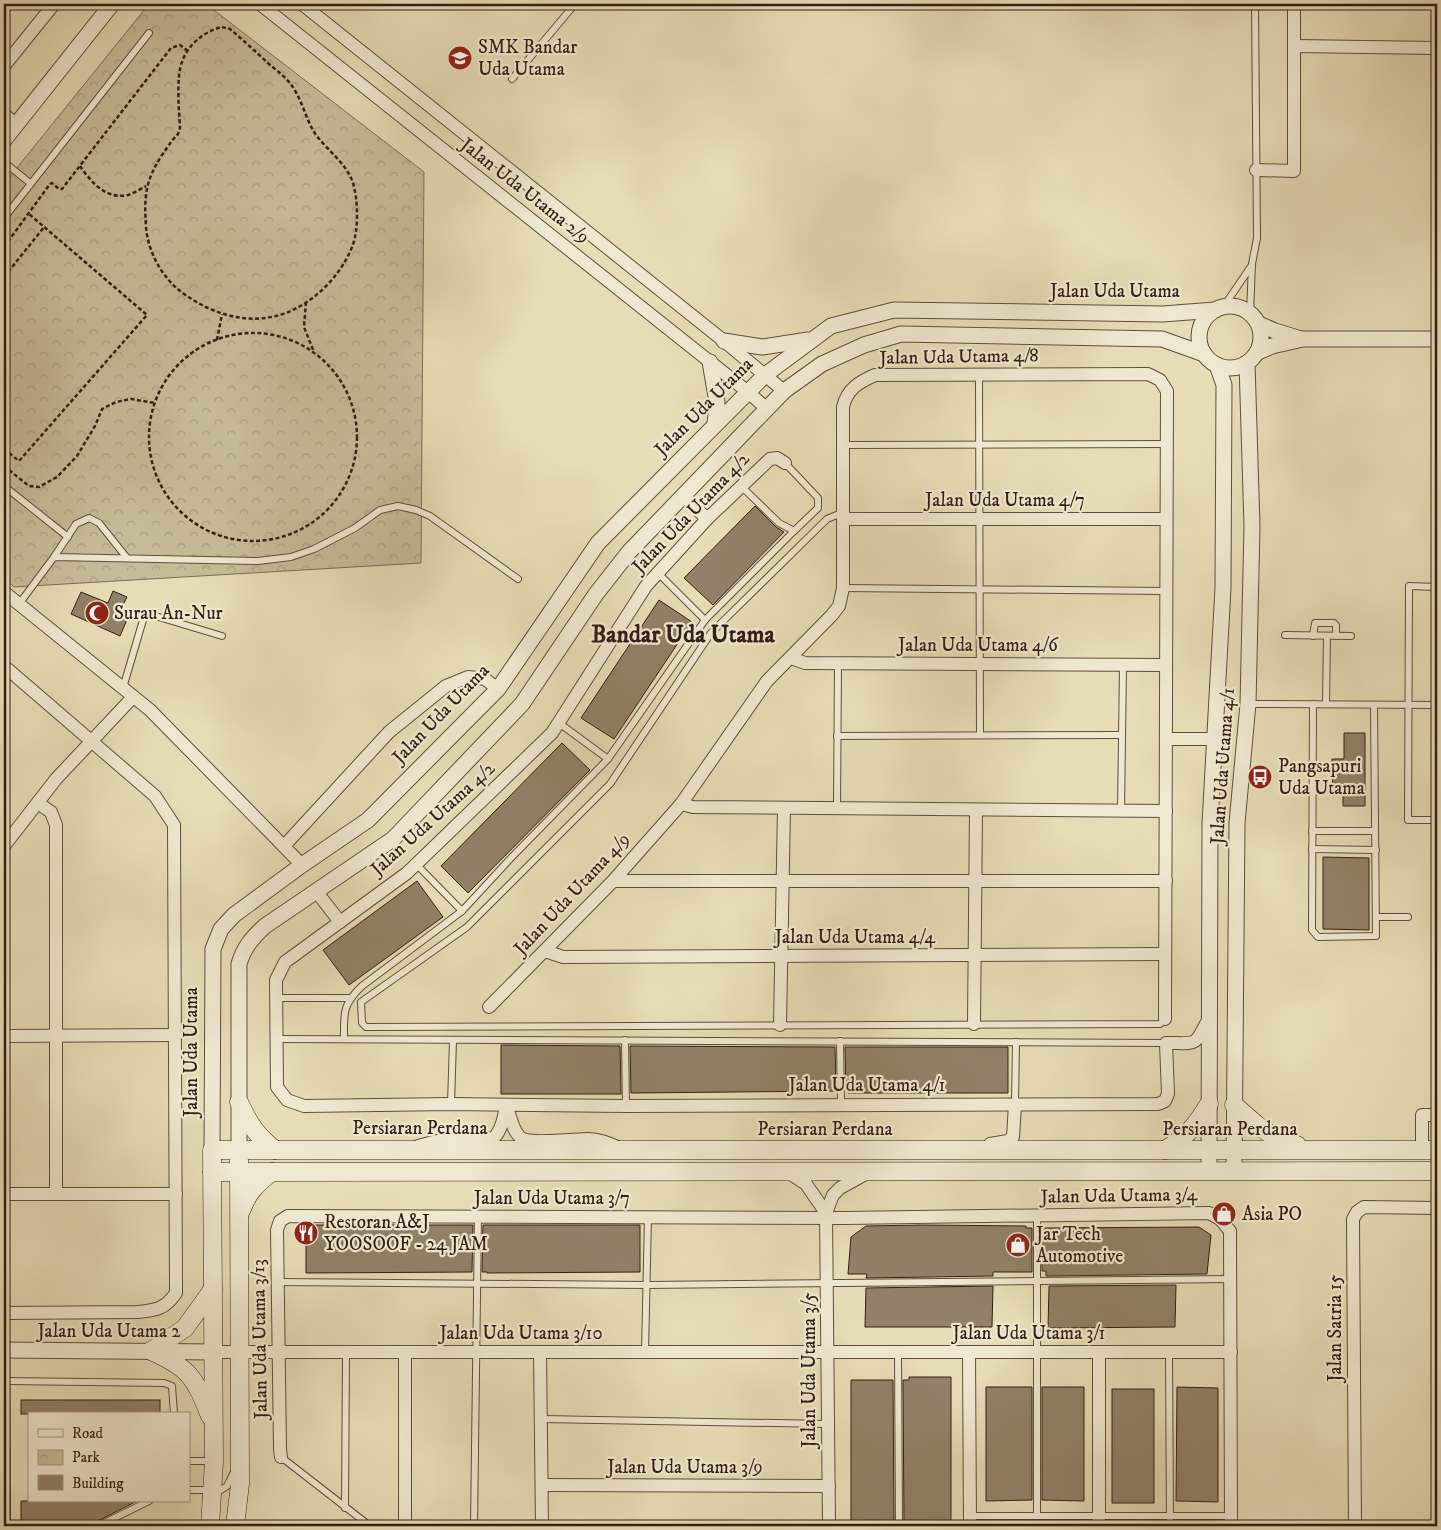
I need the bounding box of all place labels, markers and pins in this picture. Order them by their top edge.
place label: SMK Bandar Uda Utama [478,36,577,81]
school or university icon: SMK Bandar Uda Utama [447,45,473,71]
mosque icon: Surau An-Nur [84,600,110,626]
place label: Surau An-Nur [114,602,223,625]
place label: Pangsapuri Uda Utama [1278,755,1365,800]
bus stop icon: Pangsapuri Uda Utama [1247,764,1273,790]
shop icon: Asia PO [1211,1201,1237,1227]
place label: Asia PO [1242,1203,1302,1226]
place label: Restoran A&J YOOSOOF - 24 JAM [324,1211,488,1256]
restaurant icon: Restoran A&J YOOSOOF - 24 JAM [293,1220,319,1246]
place label: Jar Tech Automotive [1034,1223,1123,1268]
shop icon: Jar Tech Automotive [1005,1232,1031,1258]

